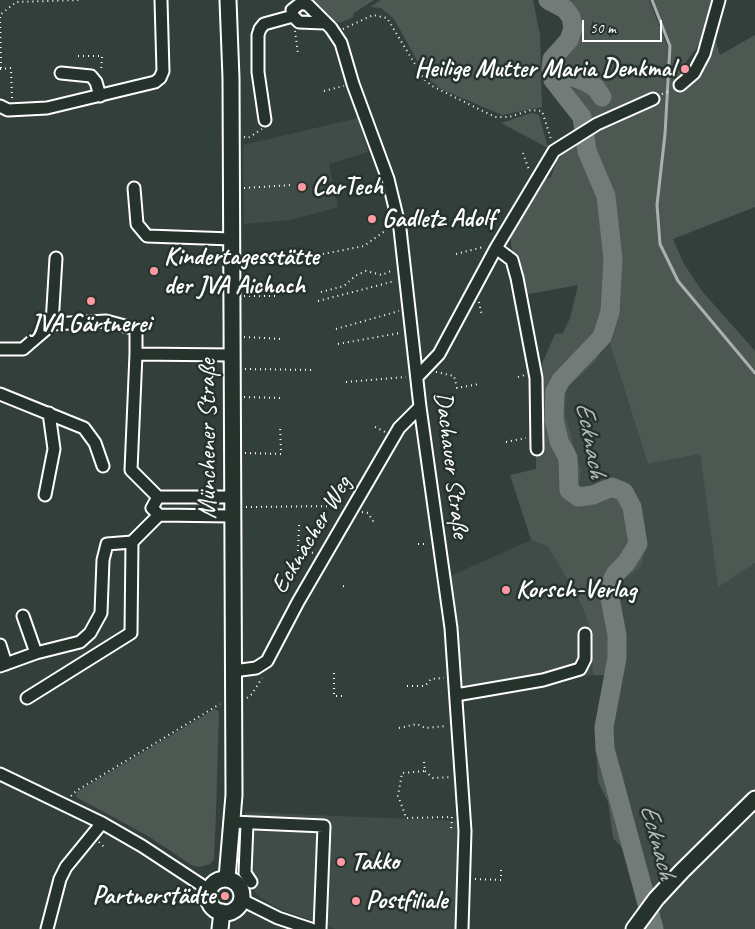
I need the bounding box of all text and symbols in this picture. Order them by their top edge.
scale bar [585,10,665,42]
text: 50 m [590,19,616,38]
place label: Heilige Mutter Maria Denkmal [415,54,675,84]
marker: Heilige Mutter Maria Denkmal [679,63,691,75]
place label: CarTech [312,172,383,202]
marker: CarTech [296,181,308,193]
place label: Gadletz Adolf [382,204,494,234]
marker: Gadletz Adolf [366,213,378,225]
place label: Kindertagesstätte der JVA Aichach [164,242,319,301]
marker: Kindertagesstätte der JVA Aichach [148,265,160,277]
marker: JVA Gärtnerei [85,295,97,307]
place label: JVA Gärtnerei [31,309,151,339]
street label: Münchener Straße [193,359,223,519]
street label: Dachauer Straße [427,390,475,540]
water label: Ecknach [567,399,613,481]
street label: Ecknacher Weg [265,471,359,599]
place label: Korsch-Verlag [516,575,636,605]
marker: Korsch-Verlag [500,584,512,596]
water label: Ecknach [632,801,682,883]
place label: Takko [351,847,399,877]
marker: Takko [335,856,347,868]
place label: Partnerstädte [92,881,215,911]
place label: Postfiliale [366,886,447,916]
marker: Partnerstädte [219,890,231,902]
marker: Postfiliale [350,895,362,907]

